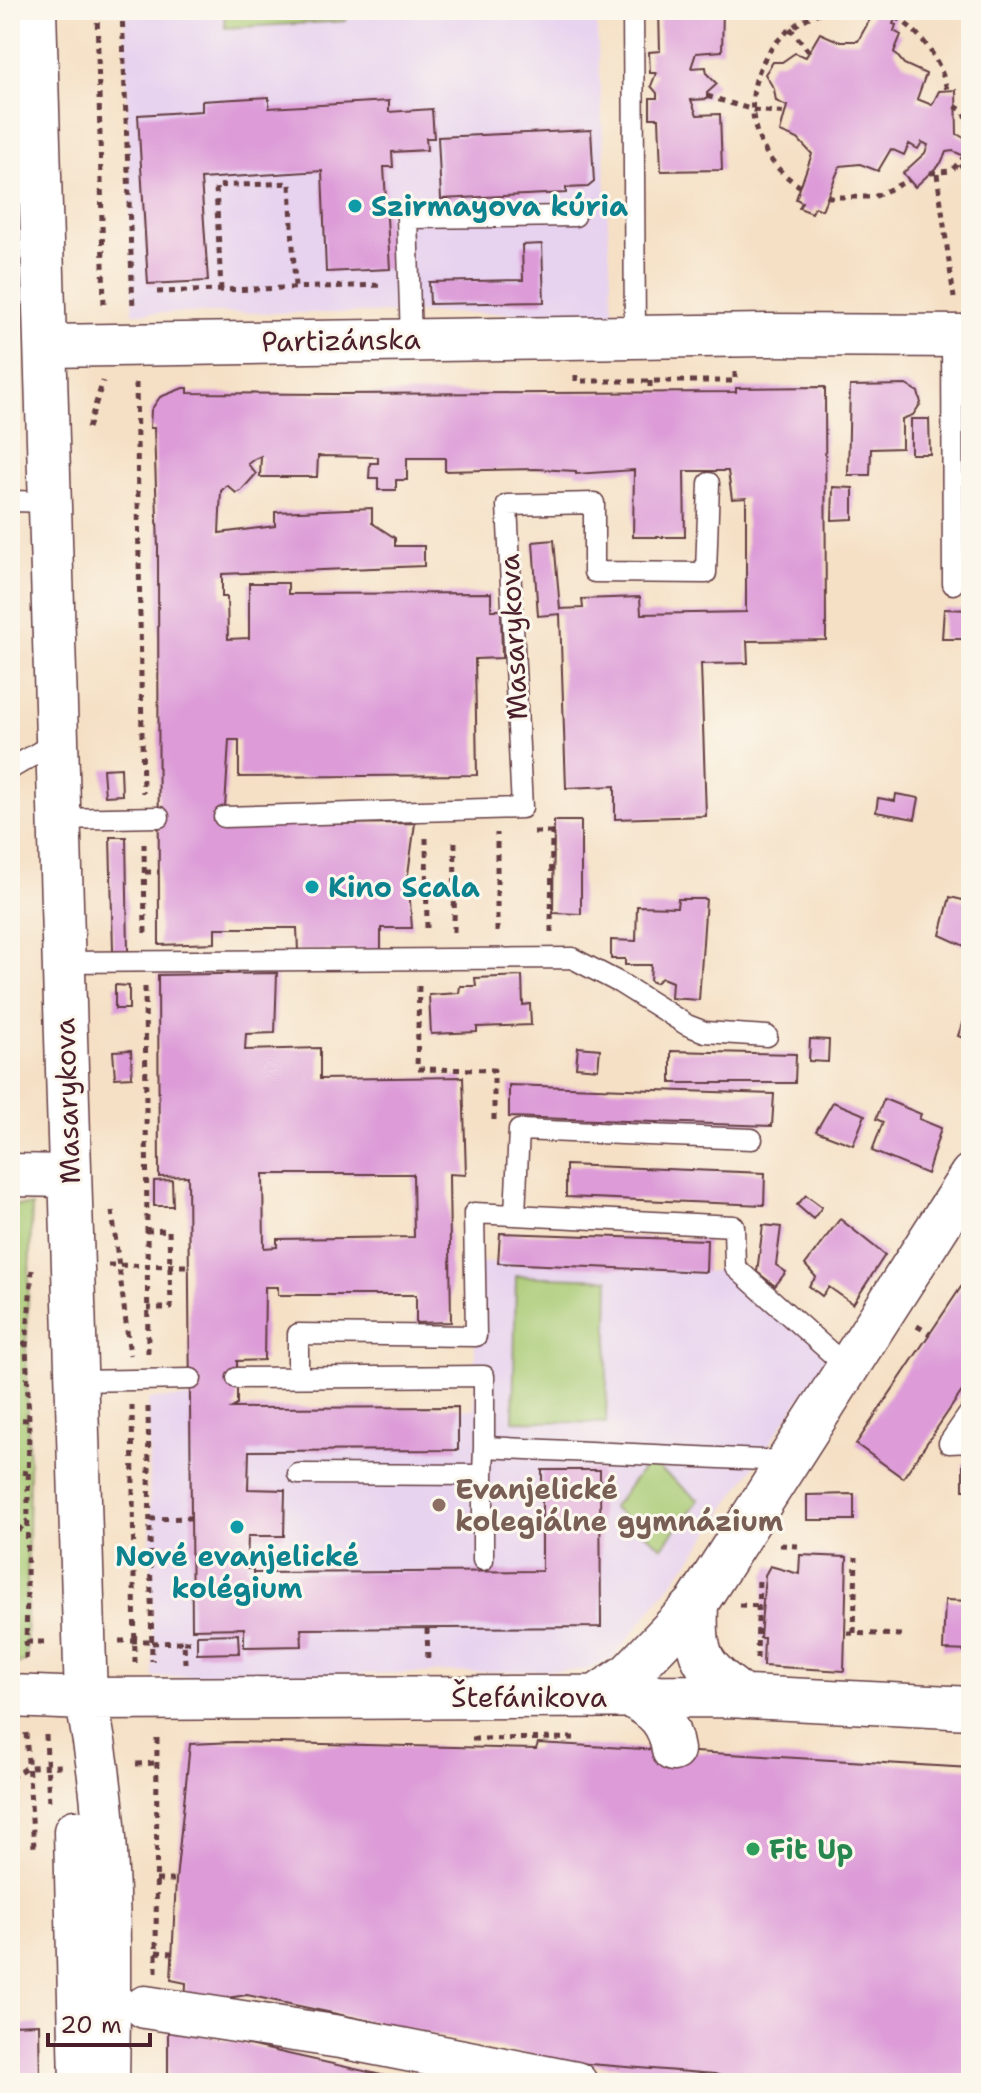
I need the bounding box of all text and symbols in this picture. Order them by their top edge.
place label: Szirmayova kúria [371,187,628,225]
marker: Szirmayova kúria [346,197,364,215]
street label: Partizánska [261,320,421,360]
street label: Masarykova [490,553,536,721]
place label: Kino Scala [328,868,480,906]
marker: Kino Scala [303,878,321,896]
street label: Masarykova [45,1017,89,1185]
place label: Evanjelické kolegiálne gymnázium [455,1470,783,1540]
marker: Evanjelické kolegiálne gymnázium [430,1496,448,1514]
marker: Nové evanjelické kolégium [228,1518,246,1536]
place label: Nové evanjelické kolégium [115,1537,359,1607]
street label: Štefánikova [451,1678,607,1716]
place label: Fit Up [769,1830,853,1868]
marker: Fit Up [744,1840,762,1858]
scale bar [48,1997,150,2047]
text: 20 m [60,2009,122,2041]

